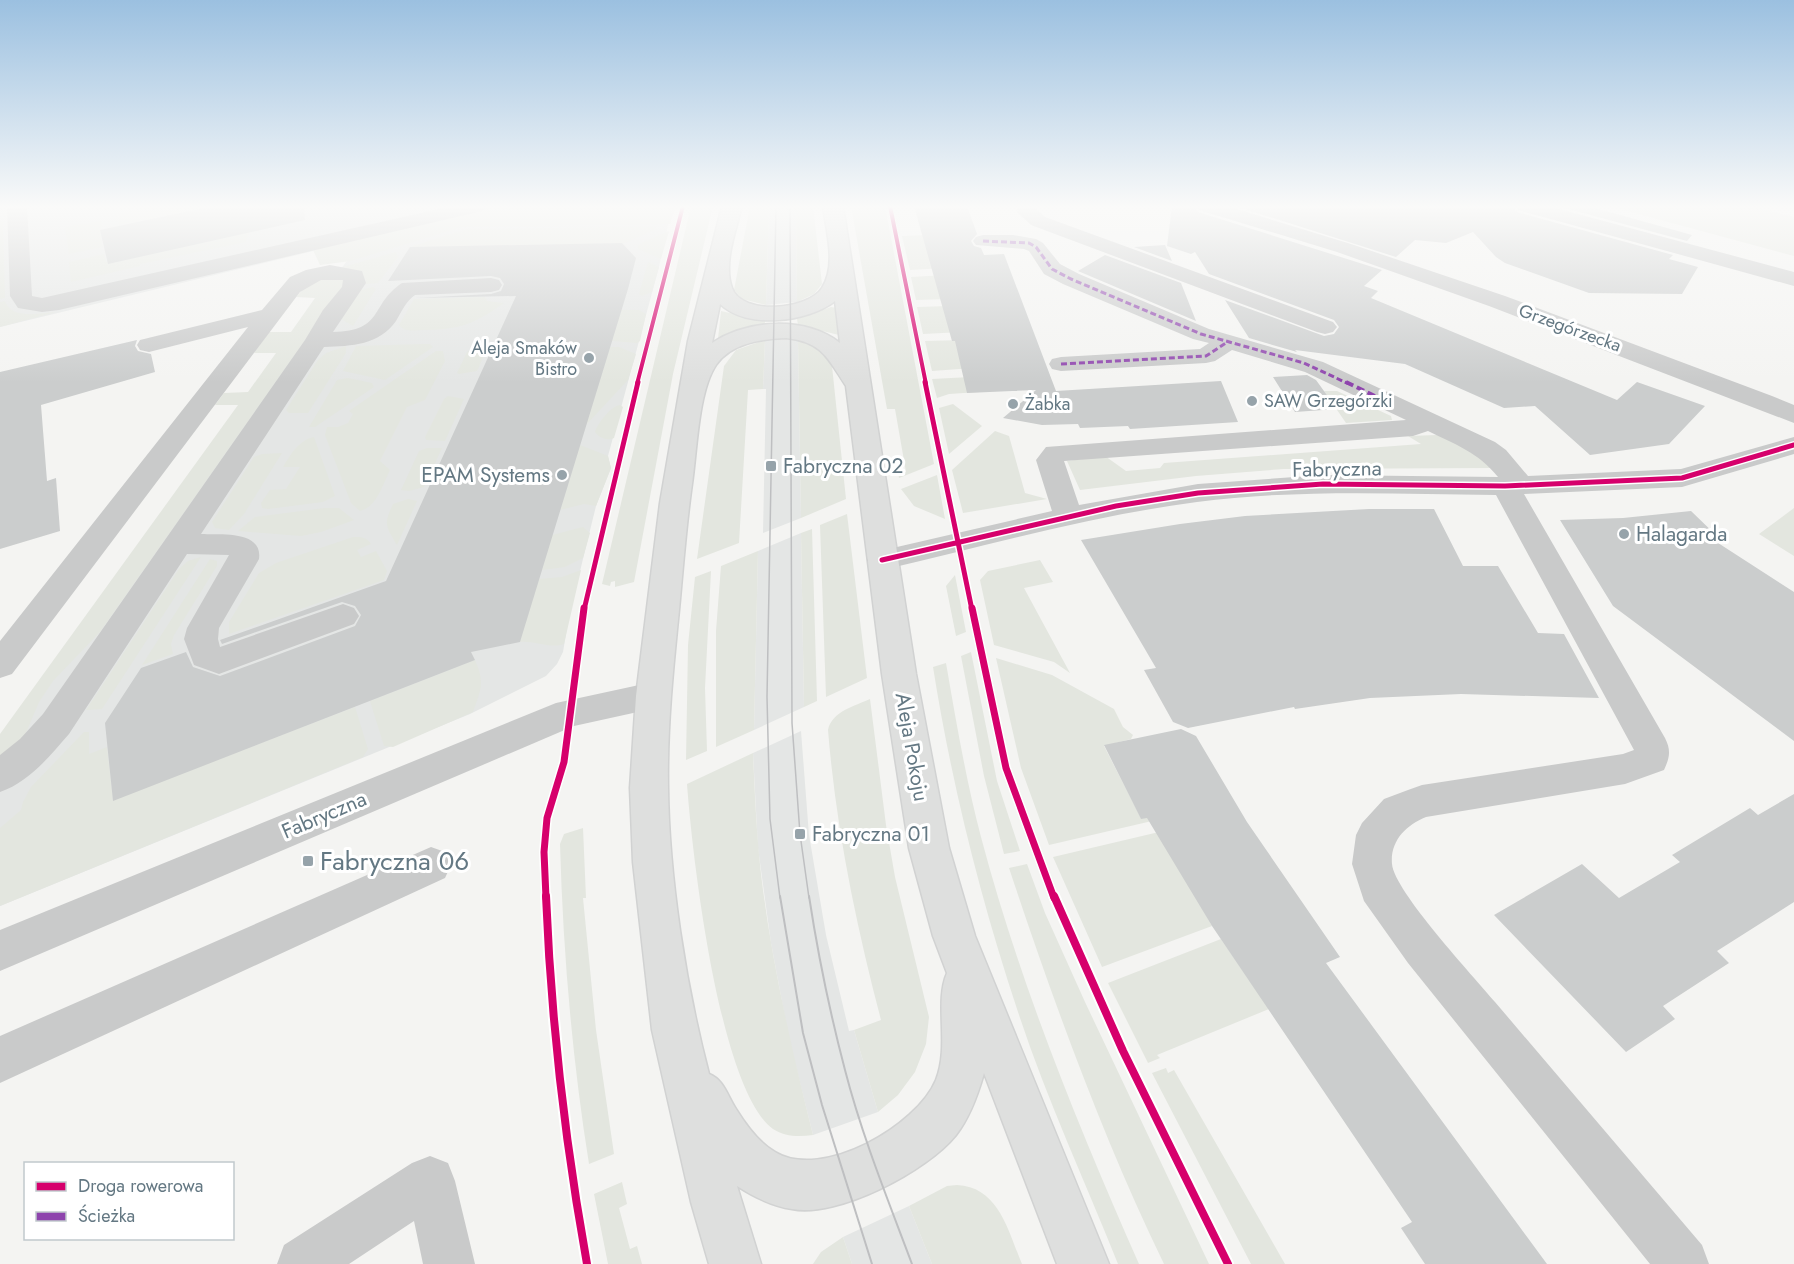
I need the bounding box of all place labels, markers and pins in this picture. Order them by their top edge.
place label: Aleja Smaków Bistro [471,335,578,382]
marker: Aleja Smaków Bistro [582,351,596,365]
place label: SAW Grzegórzki [1264,388,1393,414]
place label: Żabka [1025,391,1070,417]
marker: SAW Grzegórzki [1245,394,1259,408]
marker: Żabka [1006,397,1020,411]
place label: Fabryczna 02 [783,451,903,481]
marker: Fabryczna 02 [764,459,778,473]
place label: EPAM Systems [421,460,550,490]
marker: EPAM Systems [555,468,569,482]
place label: Halagarda [1636,519,1727,549]
marker: Halagarda [1617,527,1631,541]
place label: Fabryczna 01 [812,819,930,849]
marker: Fabryczna 01 [793,827,807,841]
place label: Fabryczna 06 [320,842,469,880]
marker: Fabryczna 06 [301,854,315,868]

